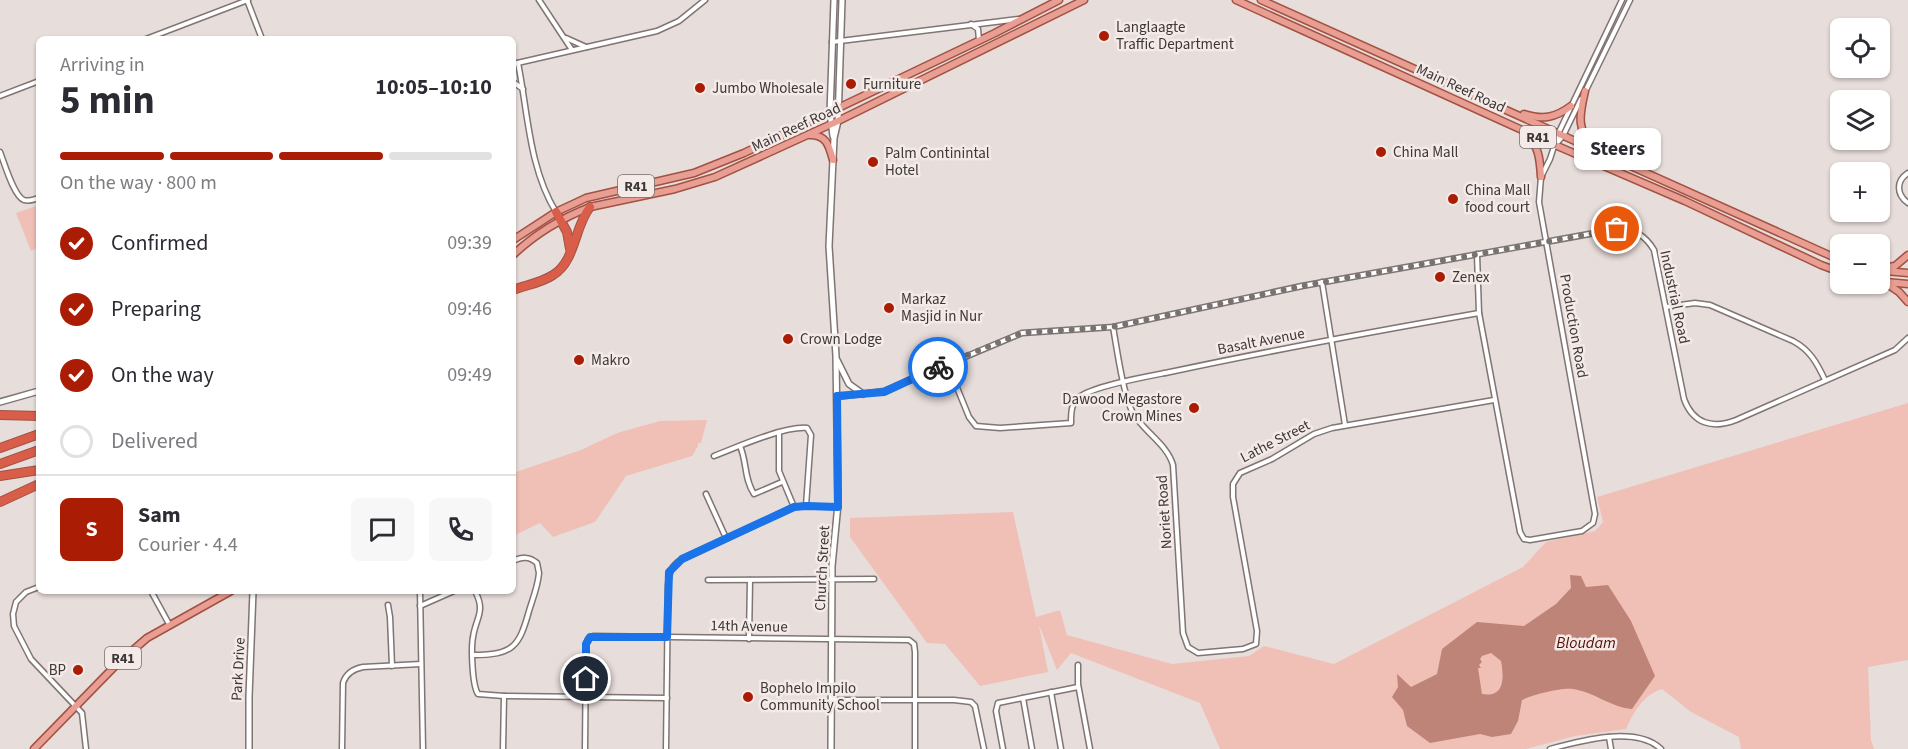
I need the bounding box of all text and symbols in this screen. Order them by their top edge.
place label: Langlaagte Traffic Department [1116,17,1234,55]
map controls [1830,18,1890,294]
button: locate [1830,18,1890,78]
marker: Langlaagte Traffic Department [1097,29,1111,43]
text: Arriving in [60,51,145,79]
street label: Main Reef Road [1413,59,1509,118]
text: 10:05–10:10 [375,71,492,103]
text: 5 min [60,73,155,129]
place label: Furniture [863,74,921,95]
marker: Furniture [844,77,858,91]
place label: Jumbo Wholesale [712,78,824,99]
marker: Jumbo Wholesale [693,81,707,95]
button: layers [1830,90,1890,150]
street label: Main Reef Road [748,98,844,157]
road number: R41 [1520,126,1556,148]
callout: Steers [1574,127,1660,169]
text: Steers [1590,135,1645,163]
place label: China Mall [1393,142,1458,163]
place label: Palm Continintal Hotel [885,143,990,181]
marker: China Mall [1374,145,1388,159]
marker: Palm Continintal Hotel [866,155,880,169]
button: + [1830,162,1890,222]
text: On the way · 800 m [60,169,217,197]
road number: R41 [618,175,654,197]
place label: China Mall food court [1465,180,1530,218]
marker: China Mall food court [1446,192,1460,206]
pin [1591,203,1642,254]
icon: bag [1600,212,1633,245]
icon: check [60,227,93,260]
text: Confirmed [111,227,208,259]
text: 09:39 [447,229,492,257]
button: − [1830,234,1890,294]
street label: Industrial Road [1654,248,1695,346]
place label: Zenex [1452,267,1490,288]
marker: Zenex [1433,270,1447,284]
street label: Production Road [1554,272,1593,380]
place label: Markaz Masjid in Nur [901,289,983,327]
icon: check [60,293,93,326]
text: Preparing [111,293,201,325]
text: 09:46 [447,295,492,323]
marker: Markaz Masjid in Nur [882,301,896,315]
street label: Basalt Avenue [1216,323,1306,360]
place label: Crown Lodge [800,329,882,350]
marker: Crown Lodge [781,332,795,346]
courier [908,337,968,397]
place label: Makro [591,350,630,371]
icon: bike [922,351,955,384]
marker: Makro [572,353,586,367]
icon: check [60,359,93,392]
text: On the way [111,359,214,391]
text: 09:49 [447,361,492,389]
place label: Dawood Megastore Crown Mines [1062,389,1182,427]
marker: Dawood Megastore Crown Mines [1187,401,1201,415]
street label: Lathe Street [1237,415,1314,468]
text: Delivered [111,425,198,457]
street label: Noriet Road [1151,474,1178,550]
button: chat [351,498,414,561]
button: phone [429,498,492,561]
text: Sam [138,499,181,531]
text: S [85,513,98,545]
street label: Church Street [810,525,835,611]
text: Courier · 4.4 [138,531,238,559]
street label: 14th Avenue [710,615,788,638]
water label: Bloudam [1556,632,1616,654]
street label: Park Drive [226,637,251,701]
road number: R41 [105,647,141,669]
pin [560,653,611,704]
place label: BP [49,660,66,681]
icon: home [569,662,602,695]
marker: BP [71,663,85,677]
place label: Bophelo Impilo Community School [760,678,880,716]
marker: Bophelo Impilo Community School [741,690,755,704]

